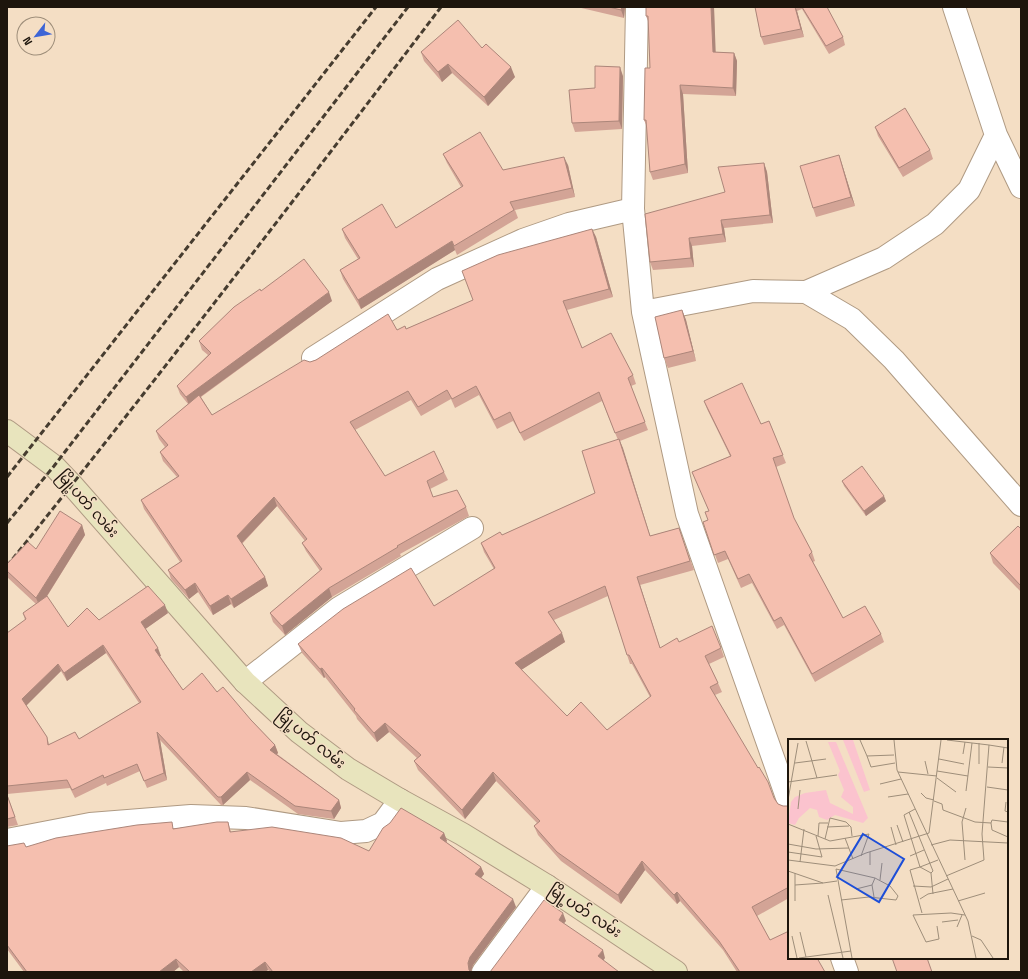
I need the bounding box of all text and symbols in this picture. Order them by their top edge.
north arrow [16,16,56,56]
text: N [20,34,35,48]
street label: မြို့ပတ် လမ်း [51,466,123,543]
street label: မြို့ပတ် လမ်း [271,705,350,775]
inset map [788,739,1008,959]
street label: မြို့ပတ် လမ်း [543,880,626,944]

